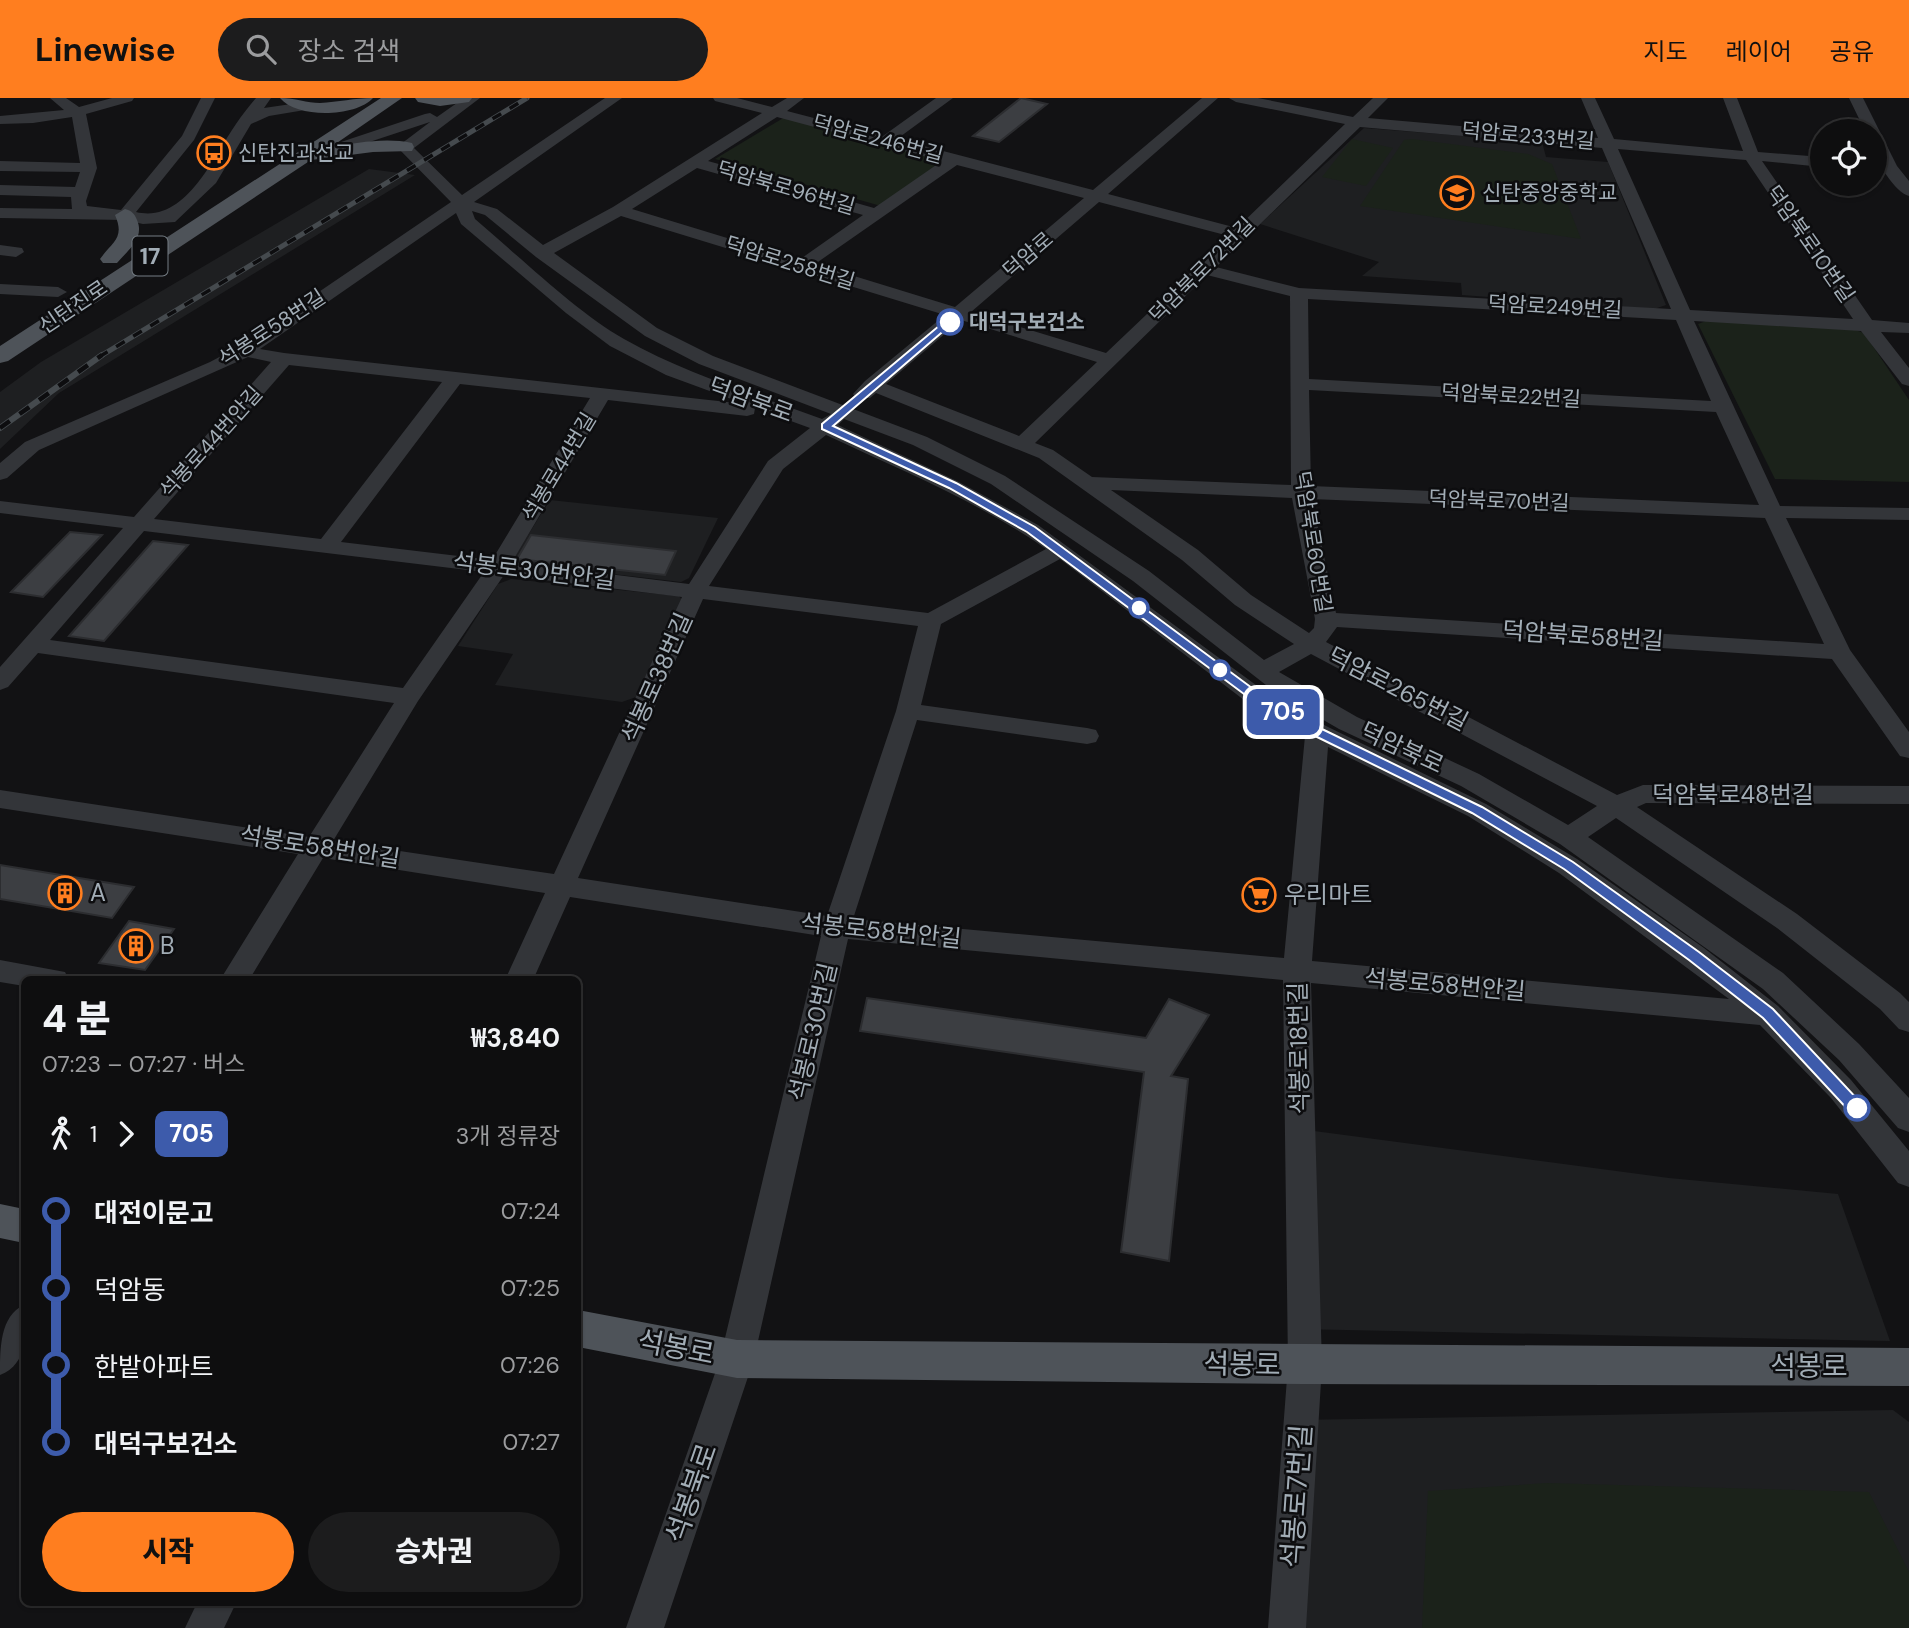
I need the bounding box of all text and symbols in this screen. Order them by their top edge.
search box [218,18,708,81]
text: Linewise [35,28,176,71]
icon: search [242,30,280,68]
text: 장소 검색 [298,34,400,68]
text: 지도 [1643,36,1688,67]
text: 레이어 [1726,36,1792,67]
text: 공유 [1830,36,1874,67]
street label: 덕암로246번길 [810,108,946,170]
street label: 덕암로233번길 [1460,116,1596,156]
map controls [1810,119,1887,196]
button: locate [1810,119,1887,196]
bus stop icon: 신탄진과선교 [195,134,233,172]
place label: 신탄진과선교 [238,139,354,167]
street label: 덕암북로96번길 [714,155,858,221]
school or university icon: 신탄중앙중학교 [1438,174,1476,212]
place label: 신탄중앙중학교 [1482,179,1617,207]
street label: 덕암북로10번길 [1759,180,1861,308]
street label: 덕암북로72번길 [1143,211,1261,329]
street label: 덕암로 [997,225,1059,285]
street label: 덕암로258번길 [722,230,858,296]
road number: 17 [132,237,168,276]
street label: 신탄진로 [33,274,113,340]
street label: 석봉로58번길 [213,283,331,373]
street label: 덕암로249번길 [1487,290,1623,324]
place label: 대덕구보건소 [969,308,1085,336]
marker: 대덕구보건소 [937,309,963,335]
street label: 덕암북로 [704,370,798,429]
street label: 덕암북로22번길 [1440,378,1582,414]
street label: 석봉로44번안길 [153,380,269,504]
street label: 석봉로44번길 [516,407,602,527]
street label: 덕암북로60번길 [1288,469,1338,615]
street label: 덕암북로70번길 [1428,485,1570,517]
street label: 석봉로30번안길 [451,545,617,596]
unlabelled marker [1129,598,1149,618]
street label: 석봉로38번길 [614,608,699,748]
street label: 덕암북로58번길 [1501,614,1665,657]
street label: 덕암로265번길 [1323,640,1474,737]
unlabelled marker [1210,660,1230,680]
line badge: 705 [1243,689,1323,735]
text: 705 [1261,696,1305,727]
street label: 덕암북로 [1356,715,1449,780]
street label: 덕암북로48번길 [1652,779,1814,810]
street label: 석봉로58번안길 [238,819,402,874]
building icon: A [46,874,84,912]
supermarket icon: 우리마트 [1240,876,1278,914]
place label: A [90,877,106,908]
place label: 우리마트 [1284,879,1372,910]
street label: 석봉로58번안길 [799,907,963,954]
building icon: B [117,927,155,965]
place label: B [160,930,174,961]
street label: 석봉로30번길 [782,960,843,1104]
street label: 석봉로58번안길 [1363,962,1527,1007]
street label: 석봉로18번길 [1282,982,1315,1115]
text: 4 분 [42,994,111,1044]
text: ₩3,840 [471,1021,560,1055]
text: 07:23 – 07:27 · 버스 [42,1049,245,1079]
unlabelled marker [1844,1095,1870,1121]
icon: walk [42,1115,80,1153]
icon: forward [107,1115,145,1153]
text: 705 [169,1118,214,1149]
text: 1 [90,1119,97,1149]
text: 3개 정류장 [456,1121,560,1151]
text: 대전이문고 [94,1196,214,1230]
text: 07:24 [501,1196,560,1226]
text: 덕암동 [94,1273,166,1307]
text: 07:25 [500,1273,560,1303]
street label: 석봉로 [634,1322,717,1373]
street label: 석봉로 [1203,1345,1281,1384]
street label: 석봉로 [1770,1348,1848,1385]
text: 한밭아파트 [94,1350,214,1384]
text: 07:26 [500,1350,560,1380]
street label: 석봉로7번길 [1273,1423,1320,1569]
text: 대덕구보건소 [94,1427,238,1461]
text: 07:27 [503,1427,560,1457]
street label: 석봉북로 [657,1438,726,1548]
button: 시작 [42,1512,294,1592]
button: 승차권 [308,1512,560,1592]

